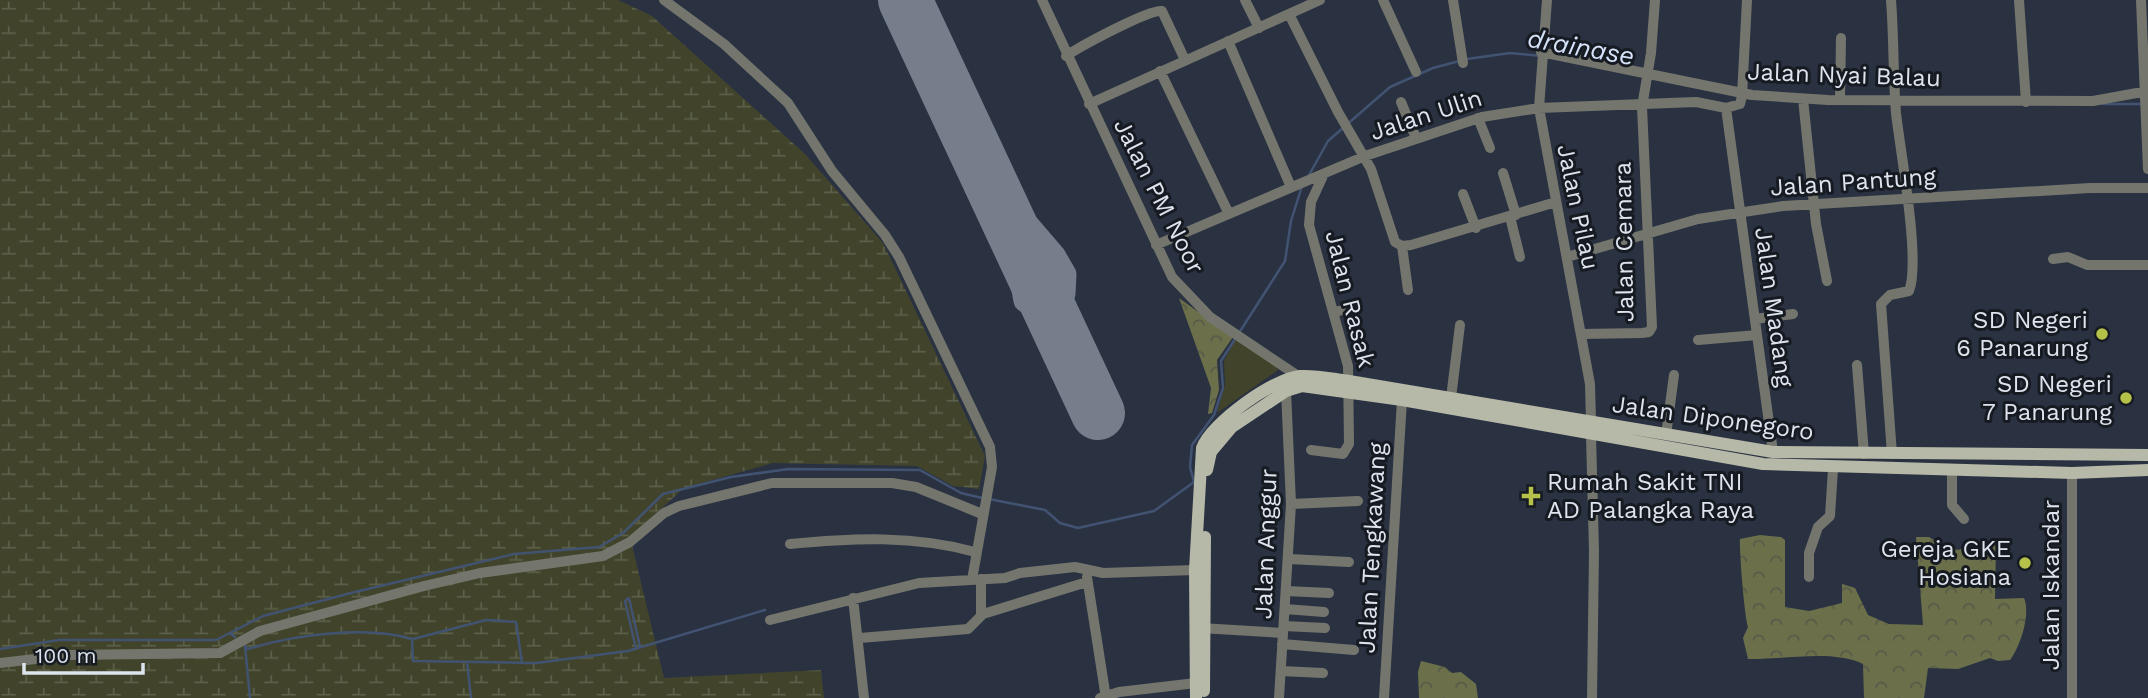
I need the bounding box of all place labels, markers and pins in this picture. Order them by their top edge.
place label: SD Negeri 6 Panarung [1956,306,2088,362]
marker: SD Negeri 6 Panarung [2094,326,2110,342]
place label: SD Negeri 7 Panarung [1982,370,2112,426]
marker: SD Negeri 7 Panarung [2118,390,2134,406]
place label: Rumah Sakit TNI AD Palangka Raya [1547,468,1754,524]
marker: Rumah Sakit TNI AD Palangka Raya [1521,486,1541,506]
place label: Gereja GKE Hosiana [1880,535,2011,591]
marker: Gereja GKE Hosiana [2017,555,2033,571]

